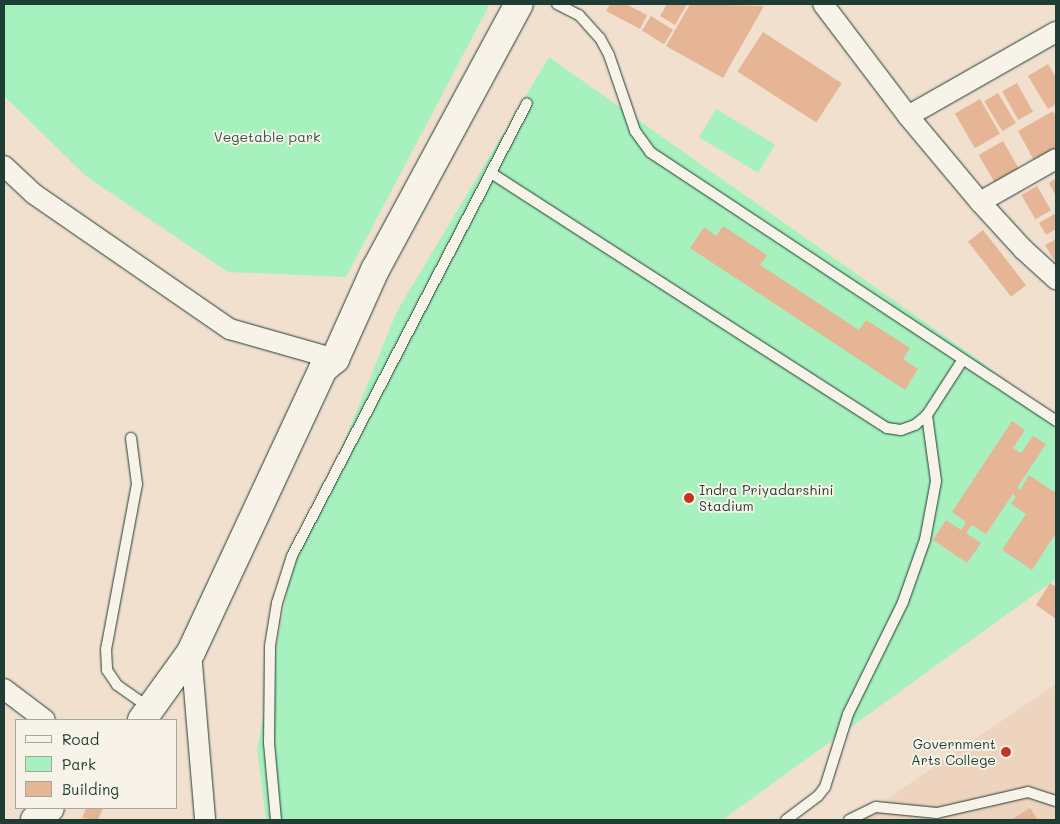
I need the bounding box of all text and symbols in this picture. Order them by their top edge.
park label: Vegetable park [214,129,320,145]
place label: Indra Priyadarshini Stadium [699,482,834,514]
marker: Indra Priyadarshini Stadium [683,492,695,504]
legend [15,719,178,809]
text: Road [62,729,99,749]
place label: Government Arts College [911,736,996,769]
marker: Government Arts College [1000,746,1012,758]
text: Park [62,754,96,774]
text: Building [62,779,119,799]

